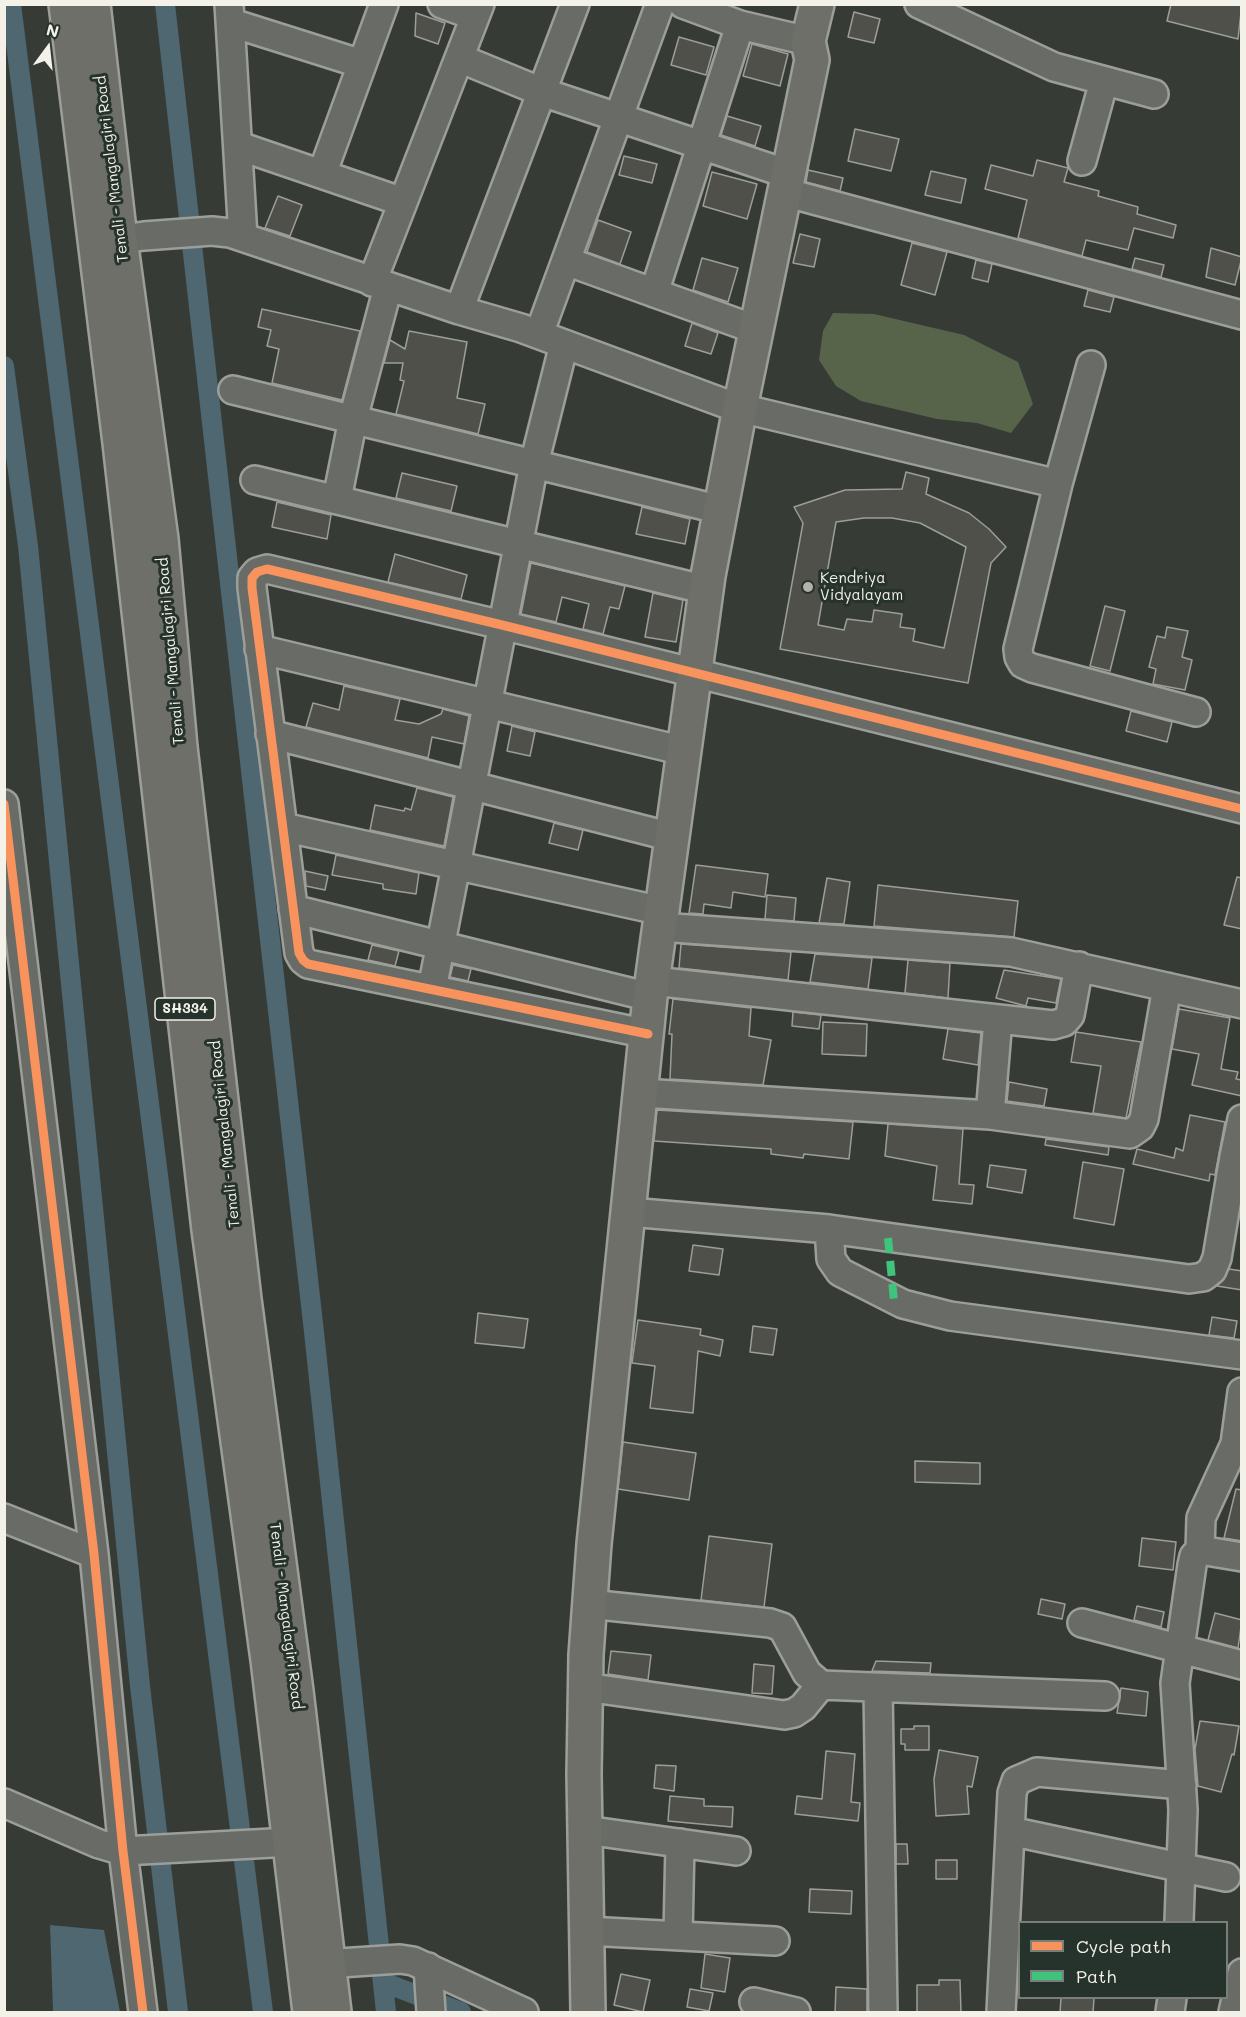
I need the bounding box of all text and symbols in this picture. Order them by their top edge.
north arrow [18,18,78,78]
text: N [44,18,61,42]
street label: Tenali - Mangalagiri Road [92,75,132,263]
street label: Tenali - Mangalagiri Road [154,557,188,745]
place label: Kendriya Vidyalayam [820,569,903,604]
marker: Kendriya Vidyalayam [801,580,815,594]
road number: SH334 [155,998,215,1020]
street label: Tenali - Mangalagiri Road [206,1040,244,1228]
street label: Tenali - Mangalagiri Road [266,1522,306,1710]
legend [1018,1921,1228,1999]
text: Cycle path [1076,1934,1171,1958]
text: Path [1076,1964,1116,1988]

